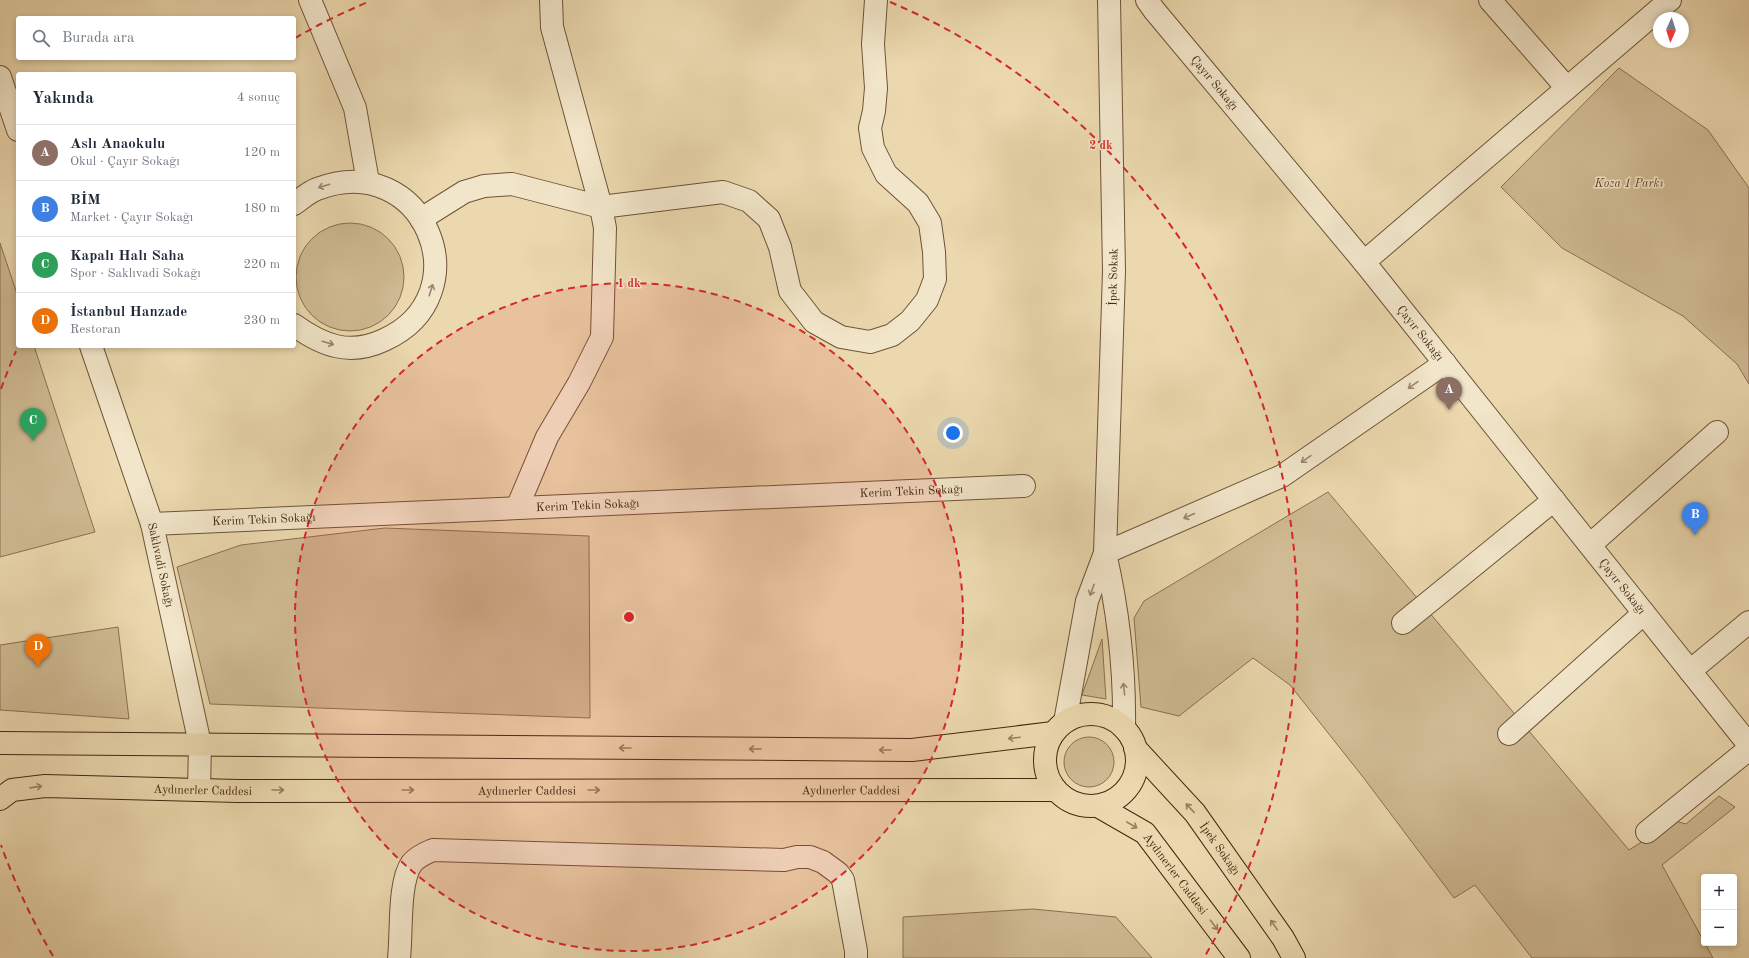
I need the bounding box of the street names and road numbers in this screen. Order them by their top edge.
street label: Çayır Sokağı [1188,54,1240,113]
street label: İpek Sokak [1103,248,1121,306]
street label: Çayır Sokağı [1394,304,1445,364]
street label: Kerim Tekin Sokağı [859,484,963,500]
street label: Kerim Tekin Sokağı [536,498,640,514]
street label: Kerim Tekin Sokağı [212,512,316,528]
street label: Saklıvadi Sokağı [145,522,175,609]
street label: Çayır Sokağı [1596,557,1647,617]
street label: Aydınerler Caddesi [153,784,252,798]
street label: Aydınerler Caddesi [801,785,900,797]
street label: Aydınerler Caddesi [477,786,576,798]
street label: İpek Sokağı [1197,818,1242,878]
street label: Aydınerler Caddesi [1140,831,1209,917]

